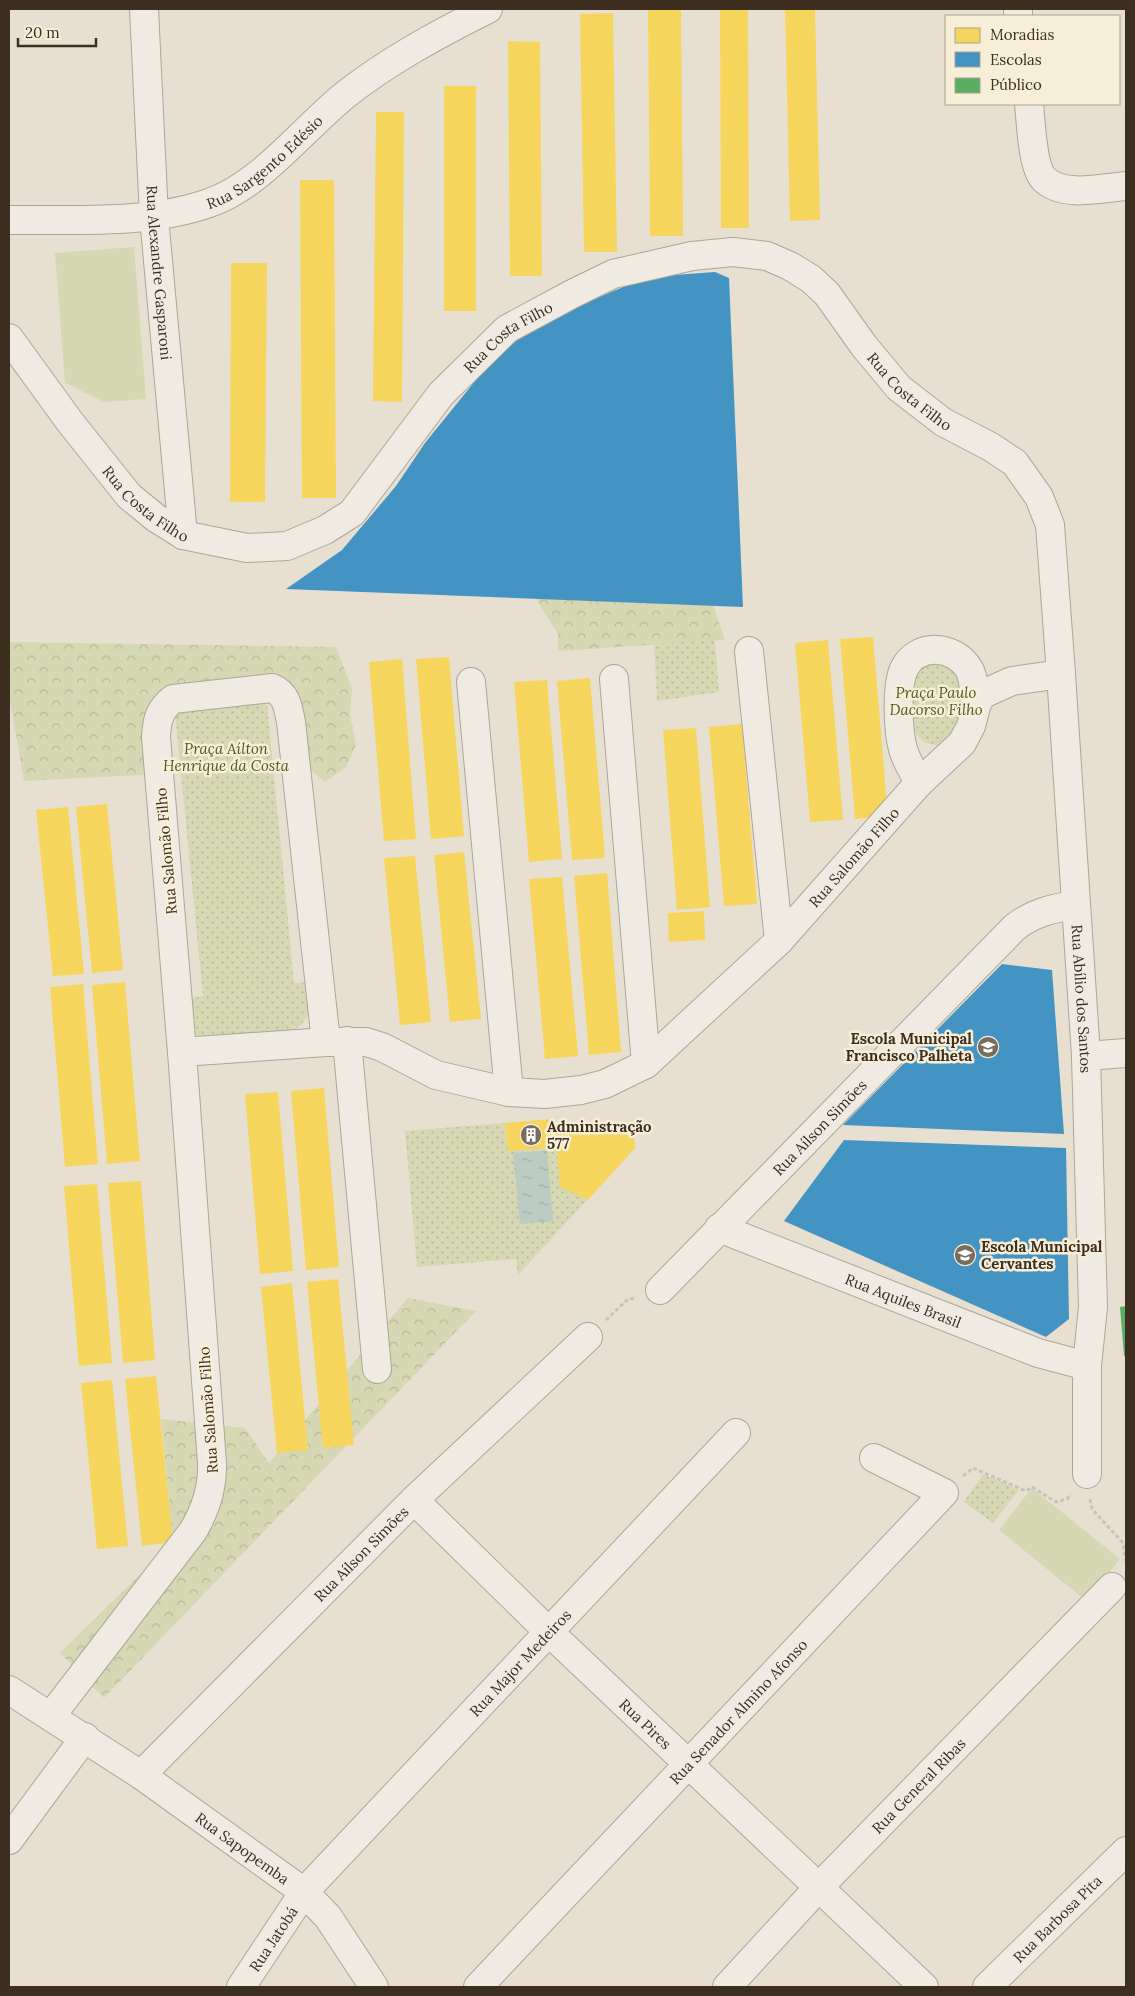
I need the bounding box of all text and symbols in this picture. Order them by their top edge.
scale bar [18,15,95,47]
legend [945,15,1120,105]
text: 20 m [25,23,60,42]
text: Moradias [990,25,1054,44]
text: Escolas [990,50,1042,69]
text: Público [990,75,1042,94]
street label: Rua Sargento Edésio [204,111,326,213]
street label: Rua Alexandre Gasparoni [143,185,176,361]
street label: Rua Costa Filho [459,297,556,376]
street label: Rua Costa Filho [863,348,955,434]
street label: Rua Costa Filho [99,462,190,545]
park label: Praça Paulo Dacorso Filho [889,683,983,719]
park label: Praça Aílton Henrique da Costa [163,739,290,775]
street label: Rua Salomão Filho [151,787,181,915]
street label: Rua Salomão Filho [804,803,903,911]
street label: Rua Abílio dos Santos [1068,924,1096,1073]
place label: Escola Municipal Francisco Palheta [846,1029,972,1065]
school or university icon: Escola Municipal Francisco Palheta [976,1035,1000,1059]
street label: Rua Aílson Simões [768,1075,870,1179]
place label: Administração 577 [547,1117,652,1153]
building icon: Administração 577 [519,1123,543,1147]
place label: Escola Municipal Cervantes [981,1237,1103,1273]
school or university icon: Escola Municipal Cervantes [953,1243,977,1267]
street label: Rua Aquiles Brasil [843,1269,964,1332]
street label: Rua Salomão Filho [194,1346,222,1474]
street label: Rua Aílson Simões [309,1502,412,1605]
street label: Rua Major Medeiros [465,1605,575,1720]
street label: Rua Senador Almino Afonso [665,1635,811,1788]
street label: Rua Pires [616,1694,676,1753]
street label: Rua General Ribas [867,1734,969,1837]
street label: Rua Sapopemba [192,1808,293,1888]
street label: Rua Barbosa Pita [1009,1871,1106,1966]
street label: Rua Jatobá [245,1902,302,1975]

